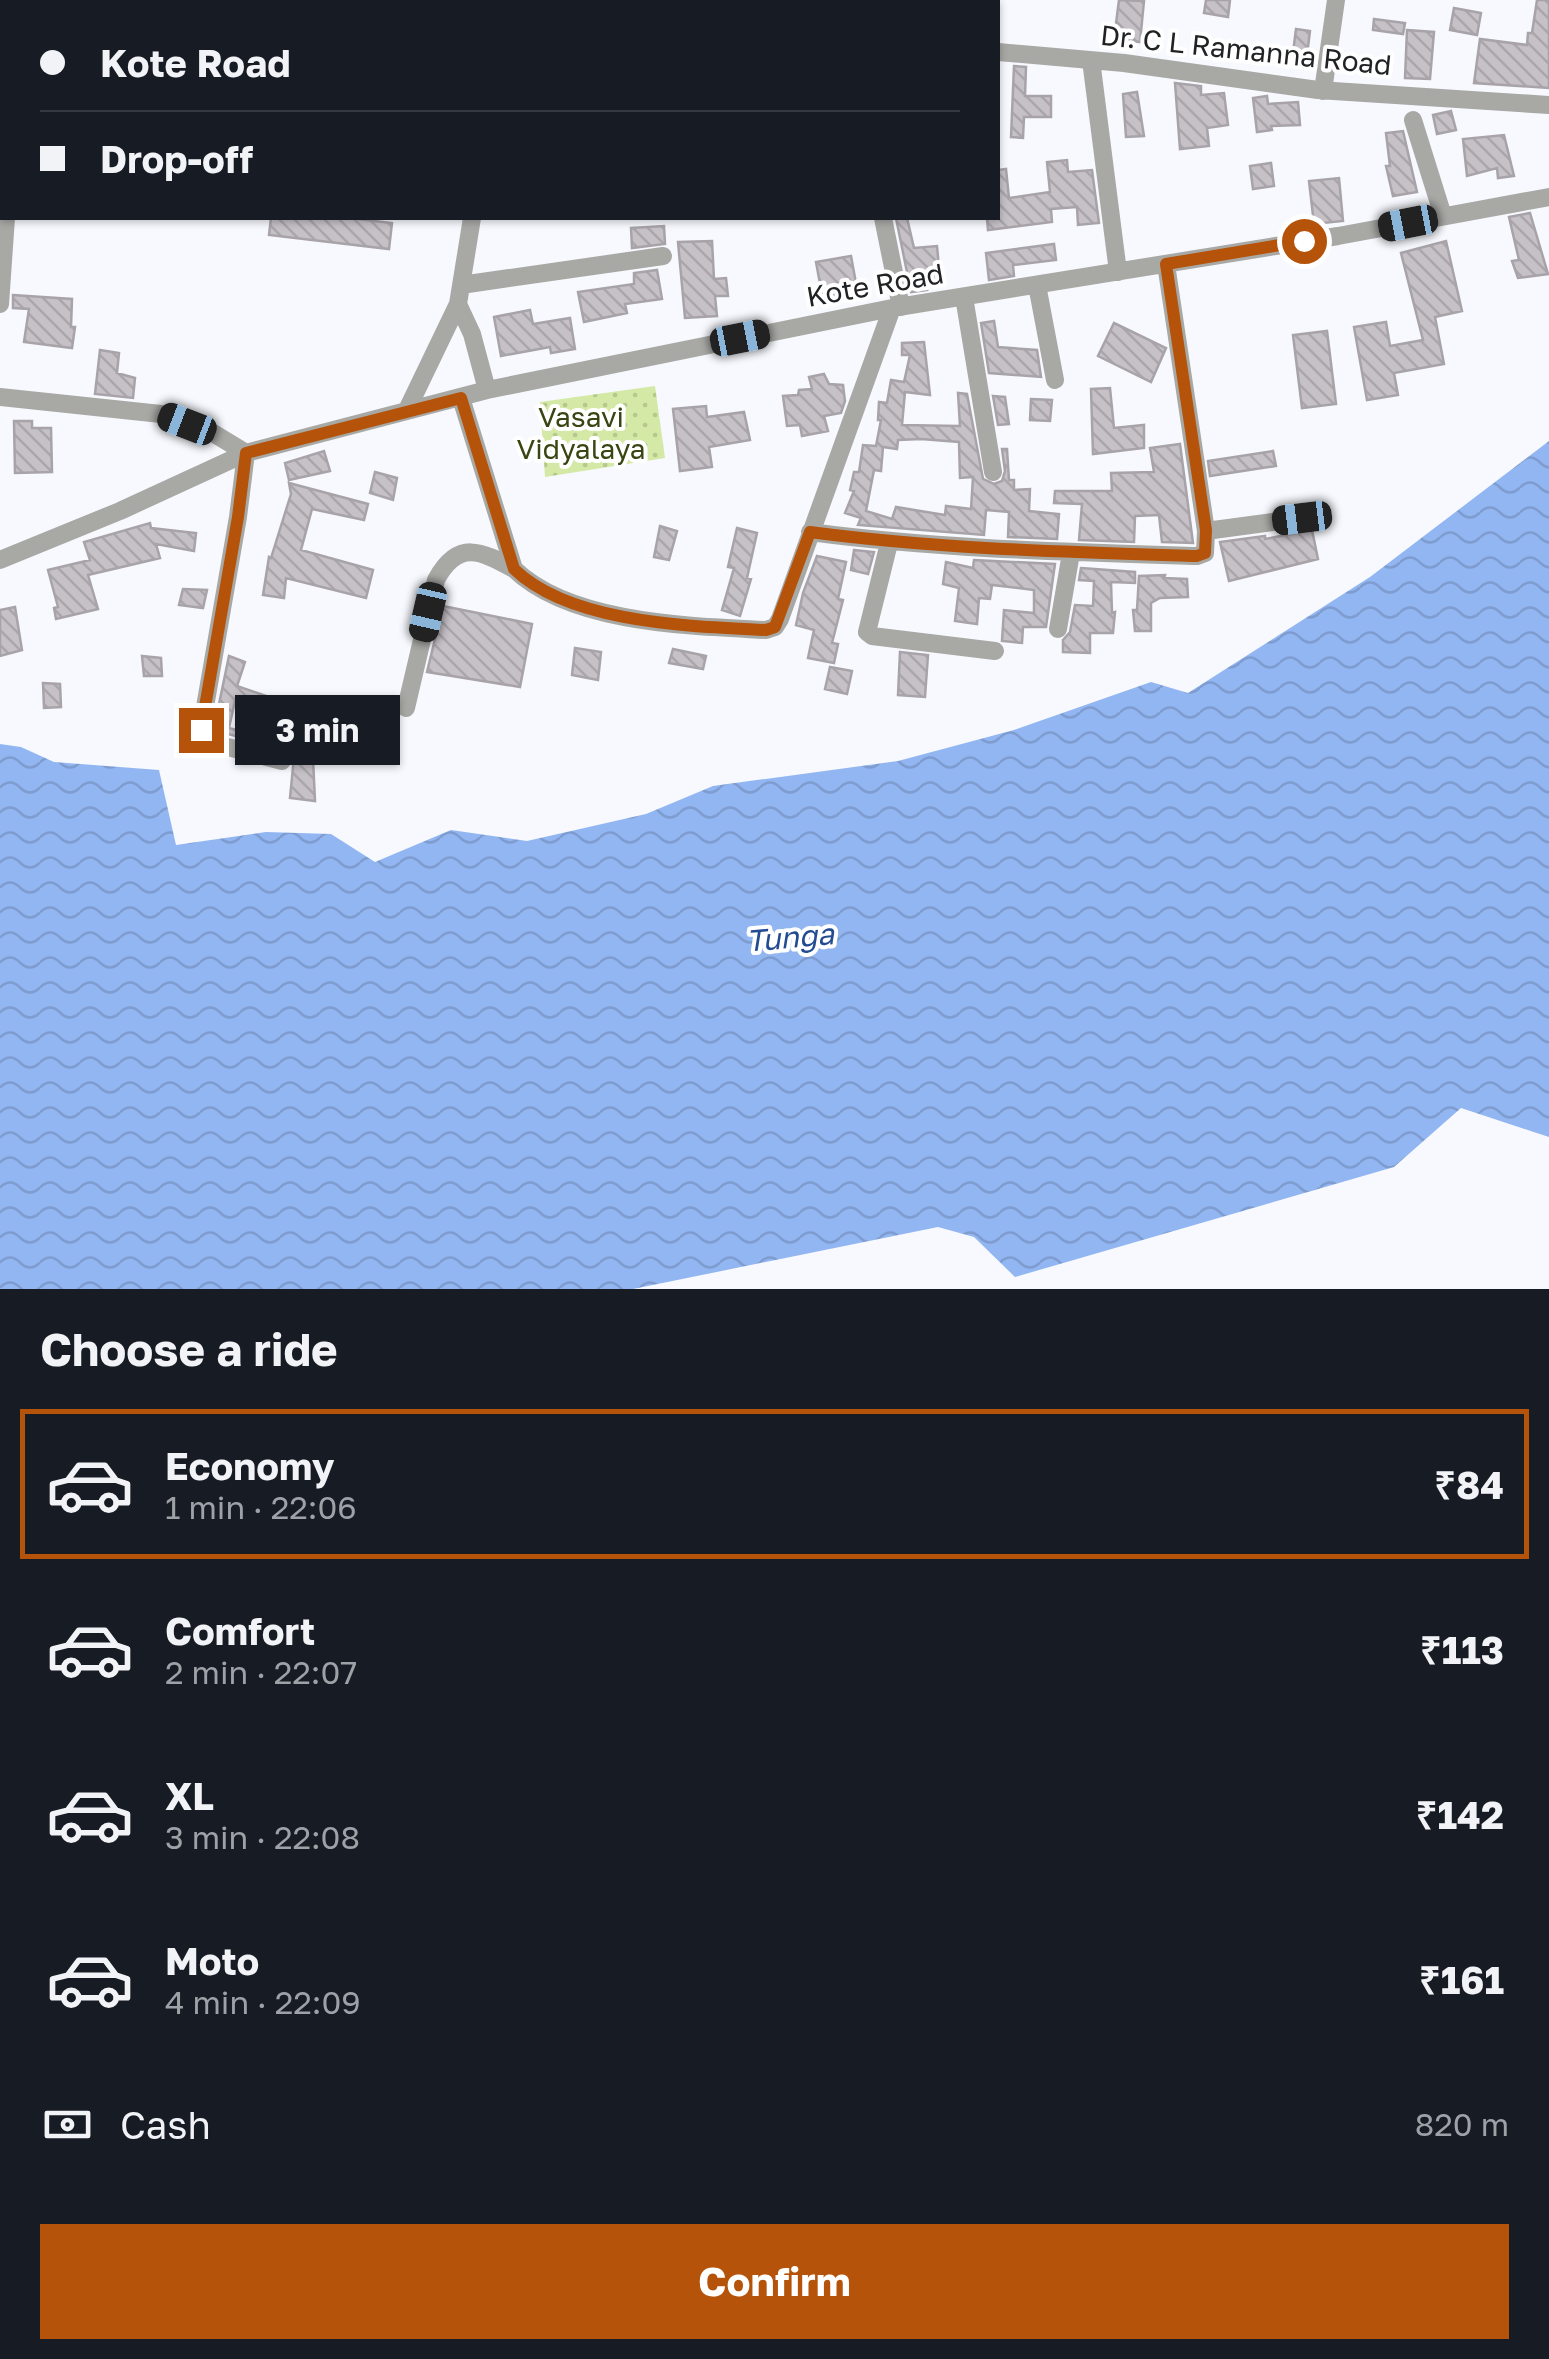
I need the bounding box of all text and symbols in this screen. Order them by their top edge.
street label: Dr. C L Ramanna Road [1099,18,1393,81]
text: Kote Road [100,40,291,85]
text: Drop-off [100,136,253,181]
car [1376,203,1440,243]
route start [1282,219,1327,264]
street label: Kote Road [804,256,946,313]
car [708,318,772,358]
car [154,399,220,449]
park label: Vasavi Vidyalaya [516,400,646,465]
car [1270,499,1334,537]
car [407,579,449,645]
callout: 3 min [236,695,401,765]
route end [179,708,224,753]
text: 3 min [276,711,359,749]
water label: Tunga [745,915,836,959]
text: Choose a ride [40,1322,338,1376]
icon: car [45,1439,135,1529]
text: Economy [165,1443,334,1488]
text: ₹84 [1434,1462,1504,1507]
text: 1 min · 22:06 [165,1488,357,1526]
icon: car [45,1604,135,1694]
text: Comfort [165,1608,315,1653]
text: ₹113 [1420,1627,1504,1672]
text: 2 min · 22:07 [165,1653,357,1691]
icon: car [45,1769,135,1859]
text: XL [165,1773,214,1818]
text: ₹142 [1416,1792,1504,1837]
text: 3 min · 22:08 [165,1818,360,1856]
icon: car [45,1934,135,2024]
text: Moto [165,1938,259,1983]
text: ₹161 [1419,1957,1504,2002]
text: 4 min · 22:09 [165,1983,361,2021]
icon: cash [40,2097,95,2152]
text: Cash [120,2102,211,2147]
text: 820 m [1415,2105,1509,2143]
button: Confirm [40,2224,1509,2339]

